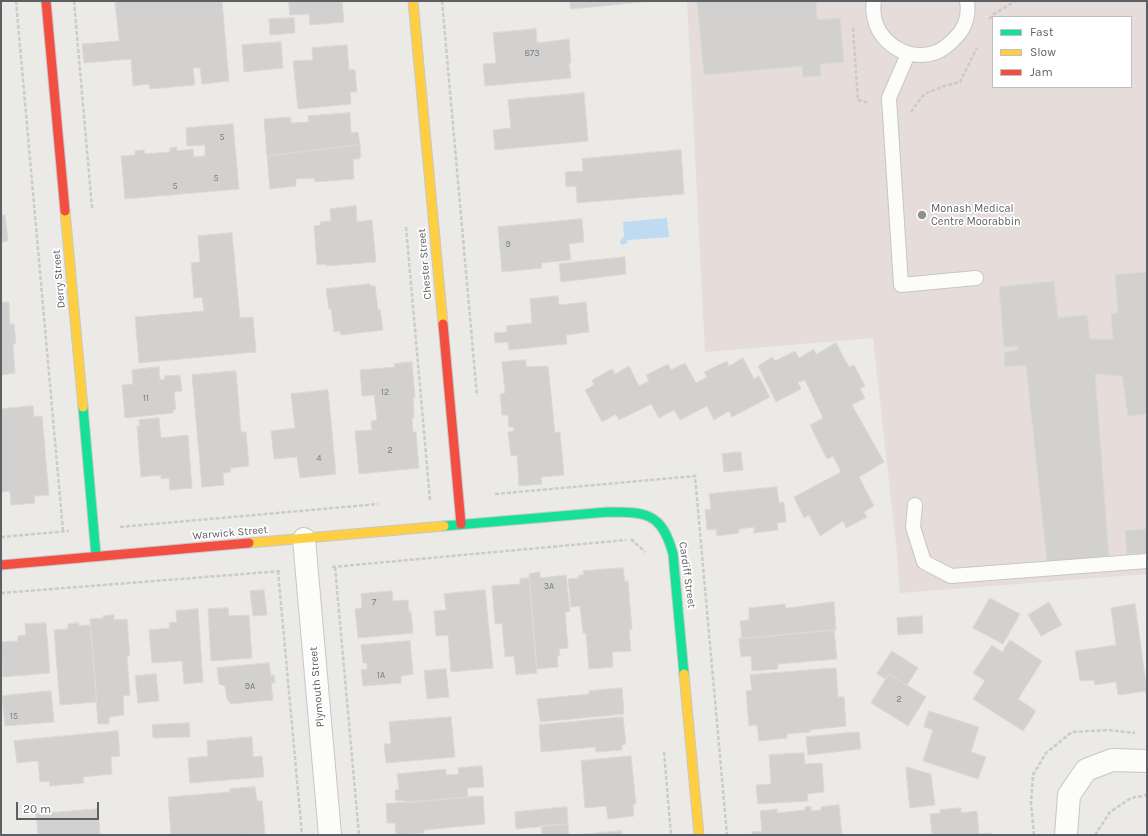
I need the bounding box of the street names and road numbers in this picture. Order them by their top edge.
street label: Chester Street [415,228,435,300]
street label: Derry Street [50,249,68,309]
street label: Warwick Street [192,523,268,543]
street label: Cardiff Street [676,541,698,609]
street label: Plymouth Street [307,646,327,728]

